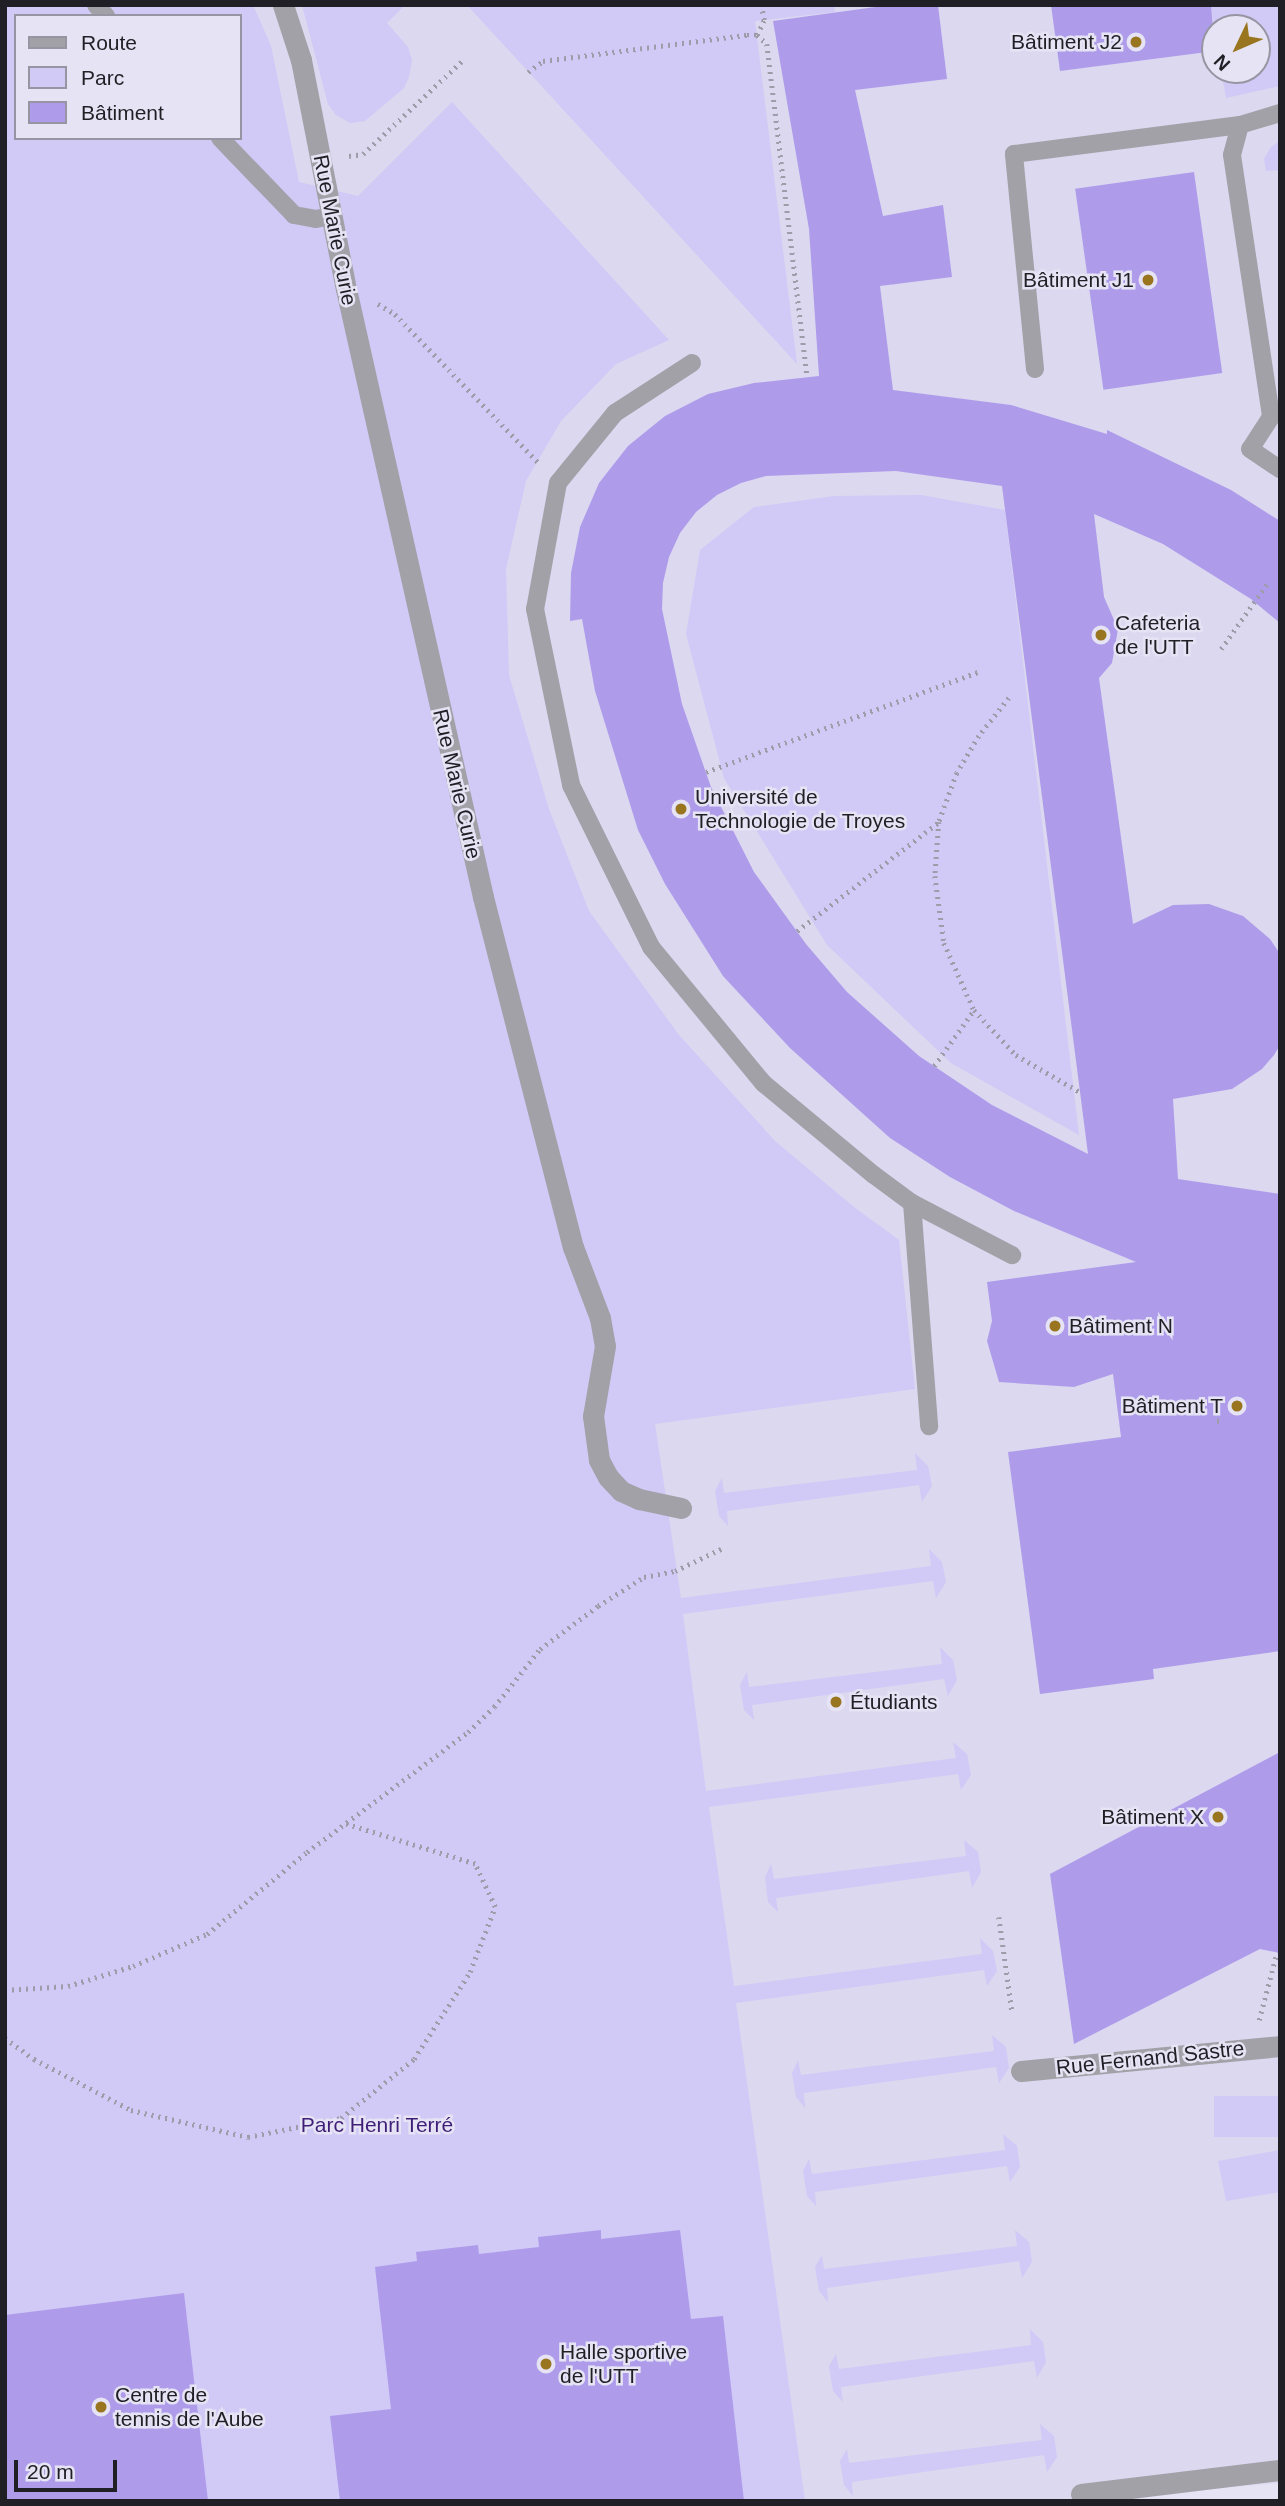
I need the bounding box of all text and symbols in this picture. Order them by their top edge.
legend [14,14,242,140]
north arrow [1201,14,1271,84]
place label: Bâtiment J2 [1011,29,1122,55]
text: Route [81,31,137,54]
marker: Bâtiment J2 [1128,34,1144,50]
text: N [1210,50,1234,75]
text: Parc [81,66,124,89]
text: Bâtiment [81,101,164,124]
street label: Rue Marie Curie [308,153,362,307]
place label: Bâtiment J1 [1023,267,1134,293]
marker: Bâtiment J1 [1140,272,1156,288]
place label: Cafeteria de l'UTT [1115,610,1200,660]
marker: Cafeteria de l'UTT [1093,627,1109,643]
street label: Rue Marie Curie [428,707,486,861]
place label: Université de Technologie de Troyes [695,784,906,834]
marker: Université de Technologie de Troyes [673,801,689,817]
place label: Bâtiment N [1069,1313,1173,1339]
marker: Bâtiment N [1047,1318,1063,1334]
place label: Bâtiment T [1121,1393,1223,1419]
marker: Bâtiment T [1229,1398,1245,1414]
place label: Étudiants [850,1689,938,1715]
marker: Étudiants [828,1694,844,1710]
place label: Bâtiment X [1101,1804,1204,1830]
marker: Bâtiment X [1210,1809,1226,1825]
street label: Rue Fernand Sastre [1055,2036,1245,2080]
park label: Parc Henri Terré [301,2112,453,2138]
place label: Halle sportive de l'UTT [560,2339,687,2389]
marker: Halle sportive de l'UTT [538,2356,554,2372]
place label: Centre de tennis de l'Aube [115,2382,264,2432]
marker: Centre de tennis de l'Aube [93,2399,109,2415]
scale bar [18,2446,121,2490]
text: 20 m [27,2460,74,2483]

